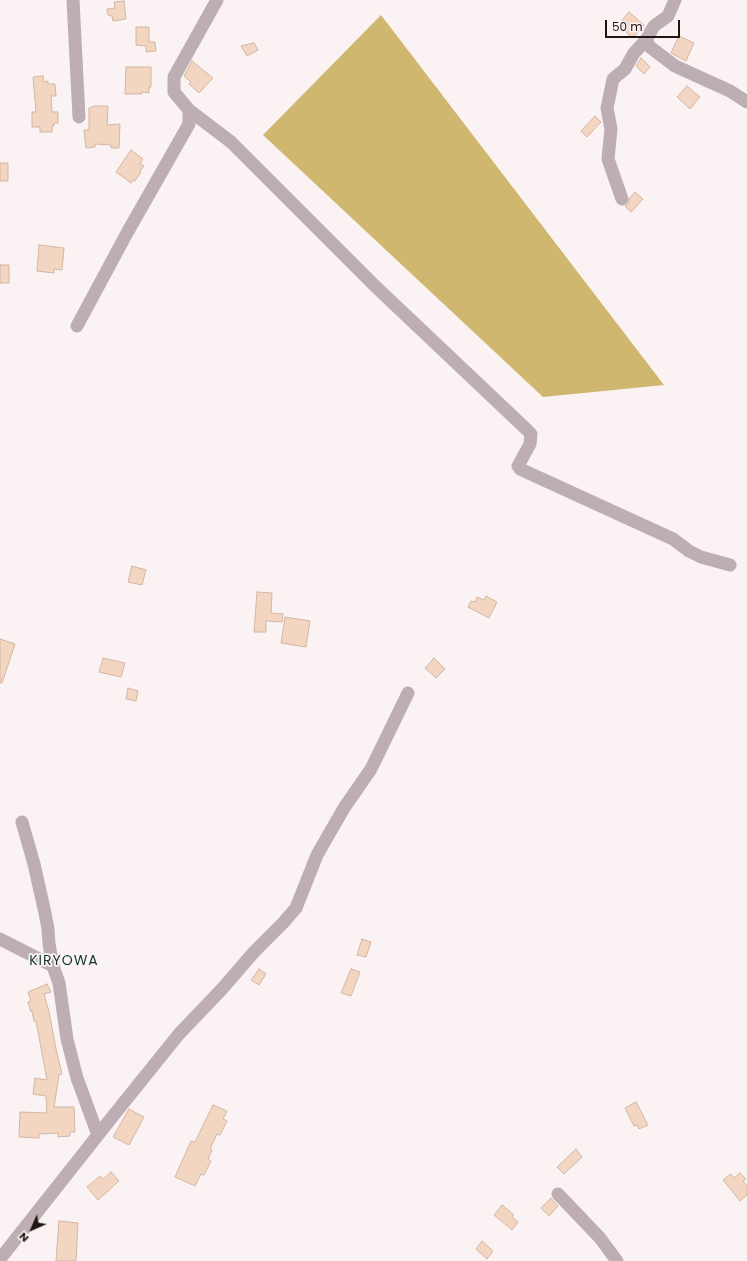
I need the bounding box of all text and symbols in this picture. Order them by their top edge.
scale bar [607,12,682,38]
text: 50 m [612,18,643,35]
district label: KIRYOWA [29,953,99,969]
north arrow [12,1209,52,1249]
text: N [15,1229,32,1246]

